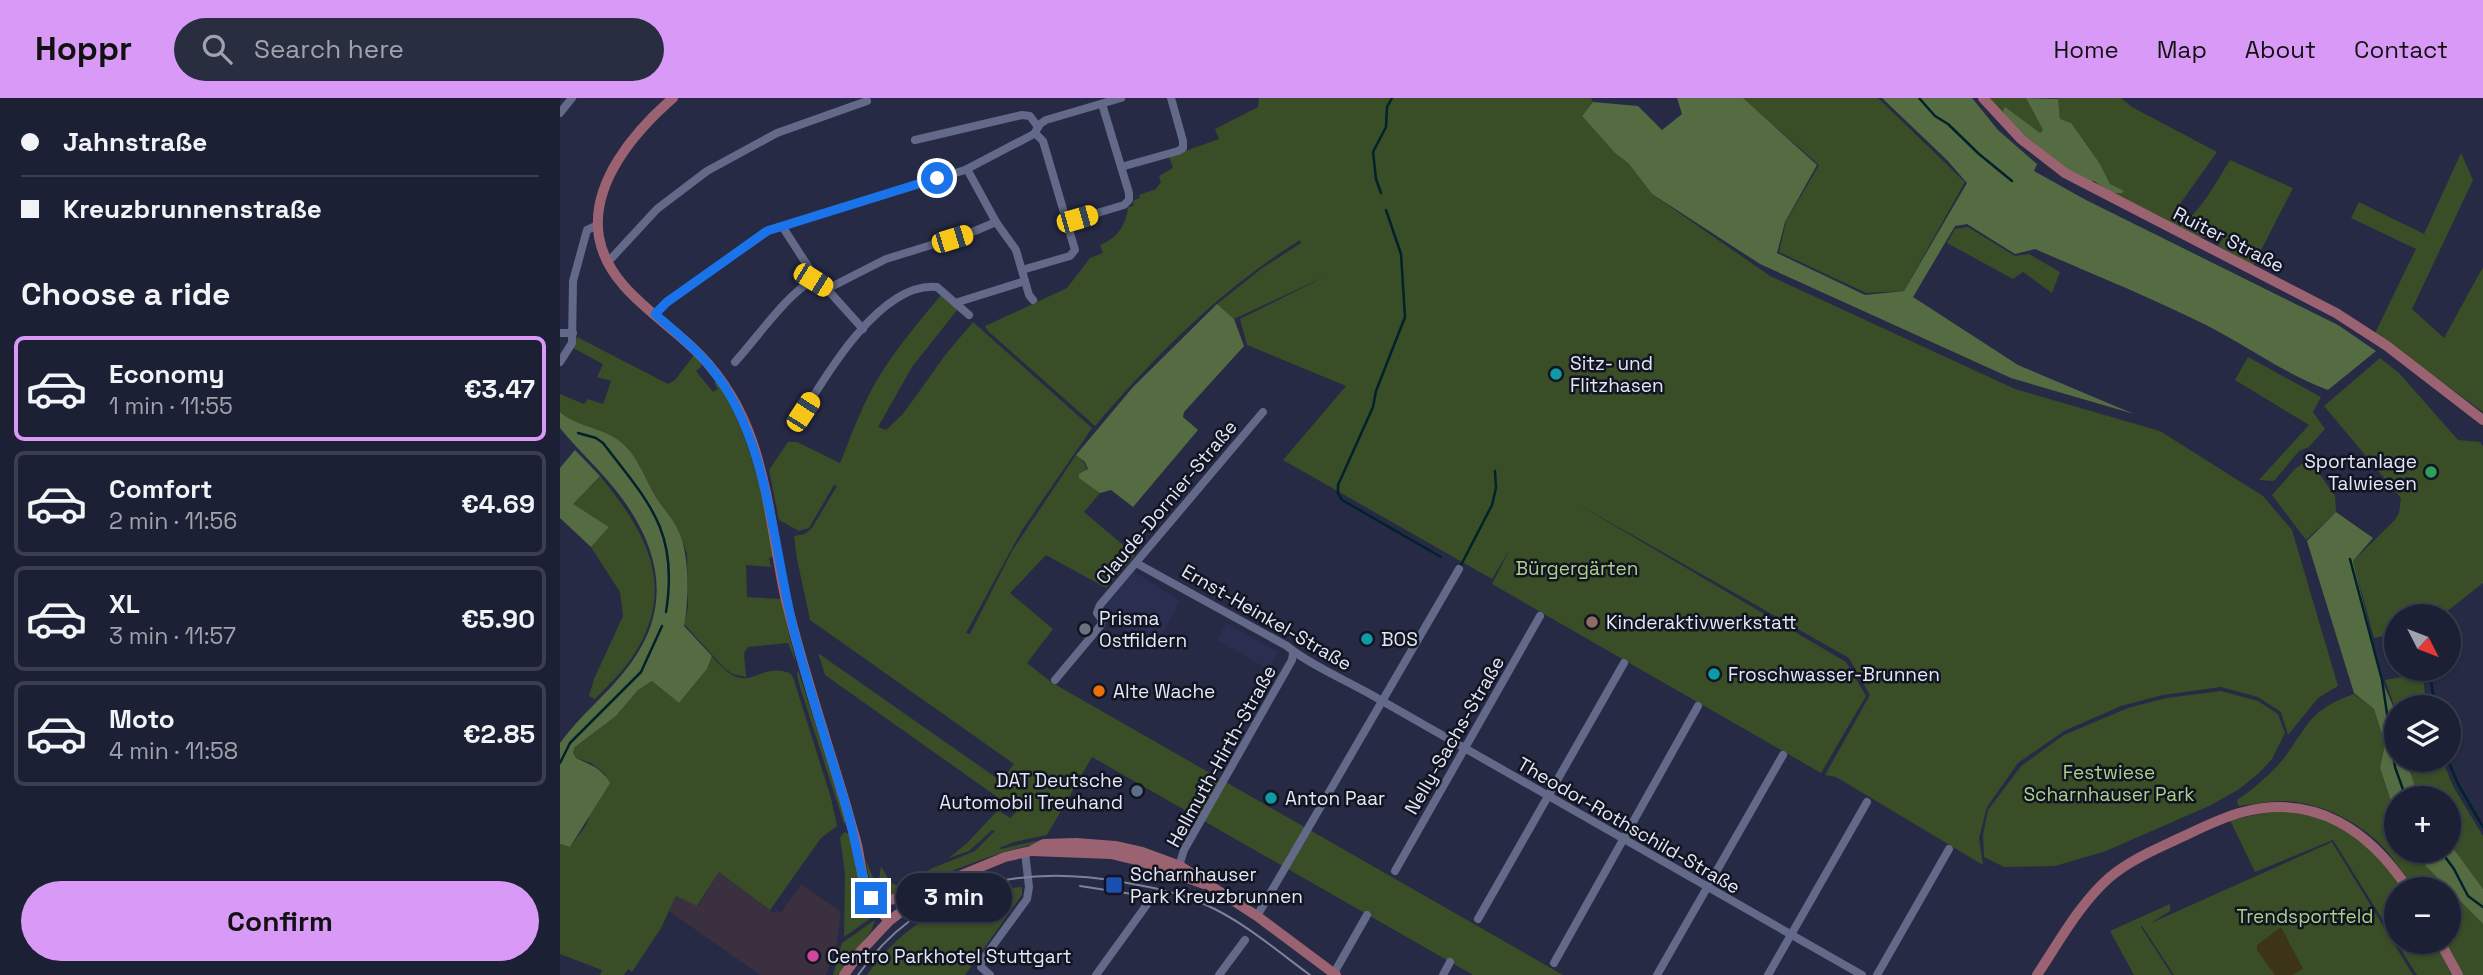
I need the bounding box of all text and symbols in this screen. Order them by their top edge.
search box [174,18,664,81]
text: Hoppr [35,28,132,70]
icon: search [198,30,236,68]
text: Search here [254,32,404,66]
text: Home [2053,34,2119,65]
text: Map [2157,34,2207,65]
text: About [2245,34,2316,65]
text: Contact [2354,34,2448,65]
text: Jahnstraße [63,125,207,159]
route start [921,162,953,194]
text: Kreuzbrunnenstraße [63,192,322,226]
street label: Ruiter Straße [2169,201,2288,278]
car [1054,203,1101,235]
car [929,223,976,255]
car [790,260,837,300]
text: Choose a ride [21,274,231,314]
place label: Sitz- und Flitzhasen [1570,351,1664,398]
icon: car [25,357,88,420]
text: Economy [109,357,225,391]
marker: Sitz- und Flitzhasen [1548,366,1564,382]
text: €3.47 [464,372,535,406]
car [783,389,824,435]
text: 1 min · 11:55 [109,391,233,421]
street label: Claude-Dornier-Straße [1090,415,1243,590]
place label: Sportanlage Talwiesen [2304,449,2417,496]
marker: Sportanlage Talwiesen [2423,464,2439,480]
icon: car [25,472,88,535]
text: Comfort [109,472,212,506]
text: €4.69 [461,487,535,521]
text: 2 min · 11:56 [109,506,237,536]
park label: Bürgergärten [1516,556,1638,581]
street label: Ernst-Heinkel-Straße [1177,559,1356,676]
icon: car [25,587,88,650]
text: XL [109,587,140,621]
text: €5.90 [461,602,535,636]
north arrow [2384,604,2460,681]
map controls [2384,604,2461,954]
place label: Prisma Ostfildern [1099,606,1187,653]
place label: Kinderaktivwerkstatt [1606,610,1797,635]
marker: Kinderaktivwerkstatt [1584,614,1600,630]
text: 3 min · 11:57 [109,621,236,651]
marker: Prisma Ostfildern [1077,621,1093,637]
place label: BOS [1381,627,1418,652]
marker: BOS [1359,631,1375,647]
street label: Nelly-Sachs-Straße [1399,652,1510,819]
street label: Hellmuth-Hirth-Straße [1161,661,1282,852]
place label: Froschwasser-Brunnen [1728,662,1940,687]
marker: Froschwasser-Brunnen [1706,666,1722,682]
place label: Alte Wache [1113,679,1215,704]
marker: Alte Wache [1091,683,1107,699]
button: layers [2384,695,2461,772]
icon: car [25,702,88,765]
text: Moto [109,702,175,736]
text: €2.85 [463,717,535,751]
text: 4 min · 11:58 [109,736,238,766]
street label: Theodor-Rothschild-Straße [1513,751,1745,900]
park label: Festwiese Scharnhauser Park [2023,760,2195,807]
place label: DAT Deutsche Automobil Treuhand [939,768,1123,815]
marker: DAT Deutsche Automobil Treuhand [1129,783,1145,799]
place label: Anton Paar [1285,786,1385,811]
button: + [2384,786,2461,863]
marker: Anton Paar [1263,790,1279,806]
place label: Scharnhauser Park Kreuzbrunnen [1130,862,1303,909]
callout: 3 min [896,874,1011,922]
marker: Scharnhauser Park Kreuzbrunnen [1104,875,1124,895]
button: − [2384,877,2461,954]
button: Confirm [21,881,539,961]
route end [855,882,887,914]
text: 3 min [924,882,984,912]
park label: Trendsportfeld [2236,904,2374,929]
place label: Centro Parkhotel Stuttgart [827,944,1072,969]
marker: Centro Parkhotel Stuttgart [805,948,821,964]

